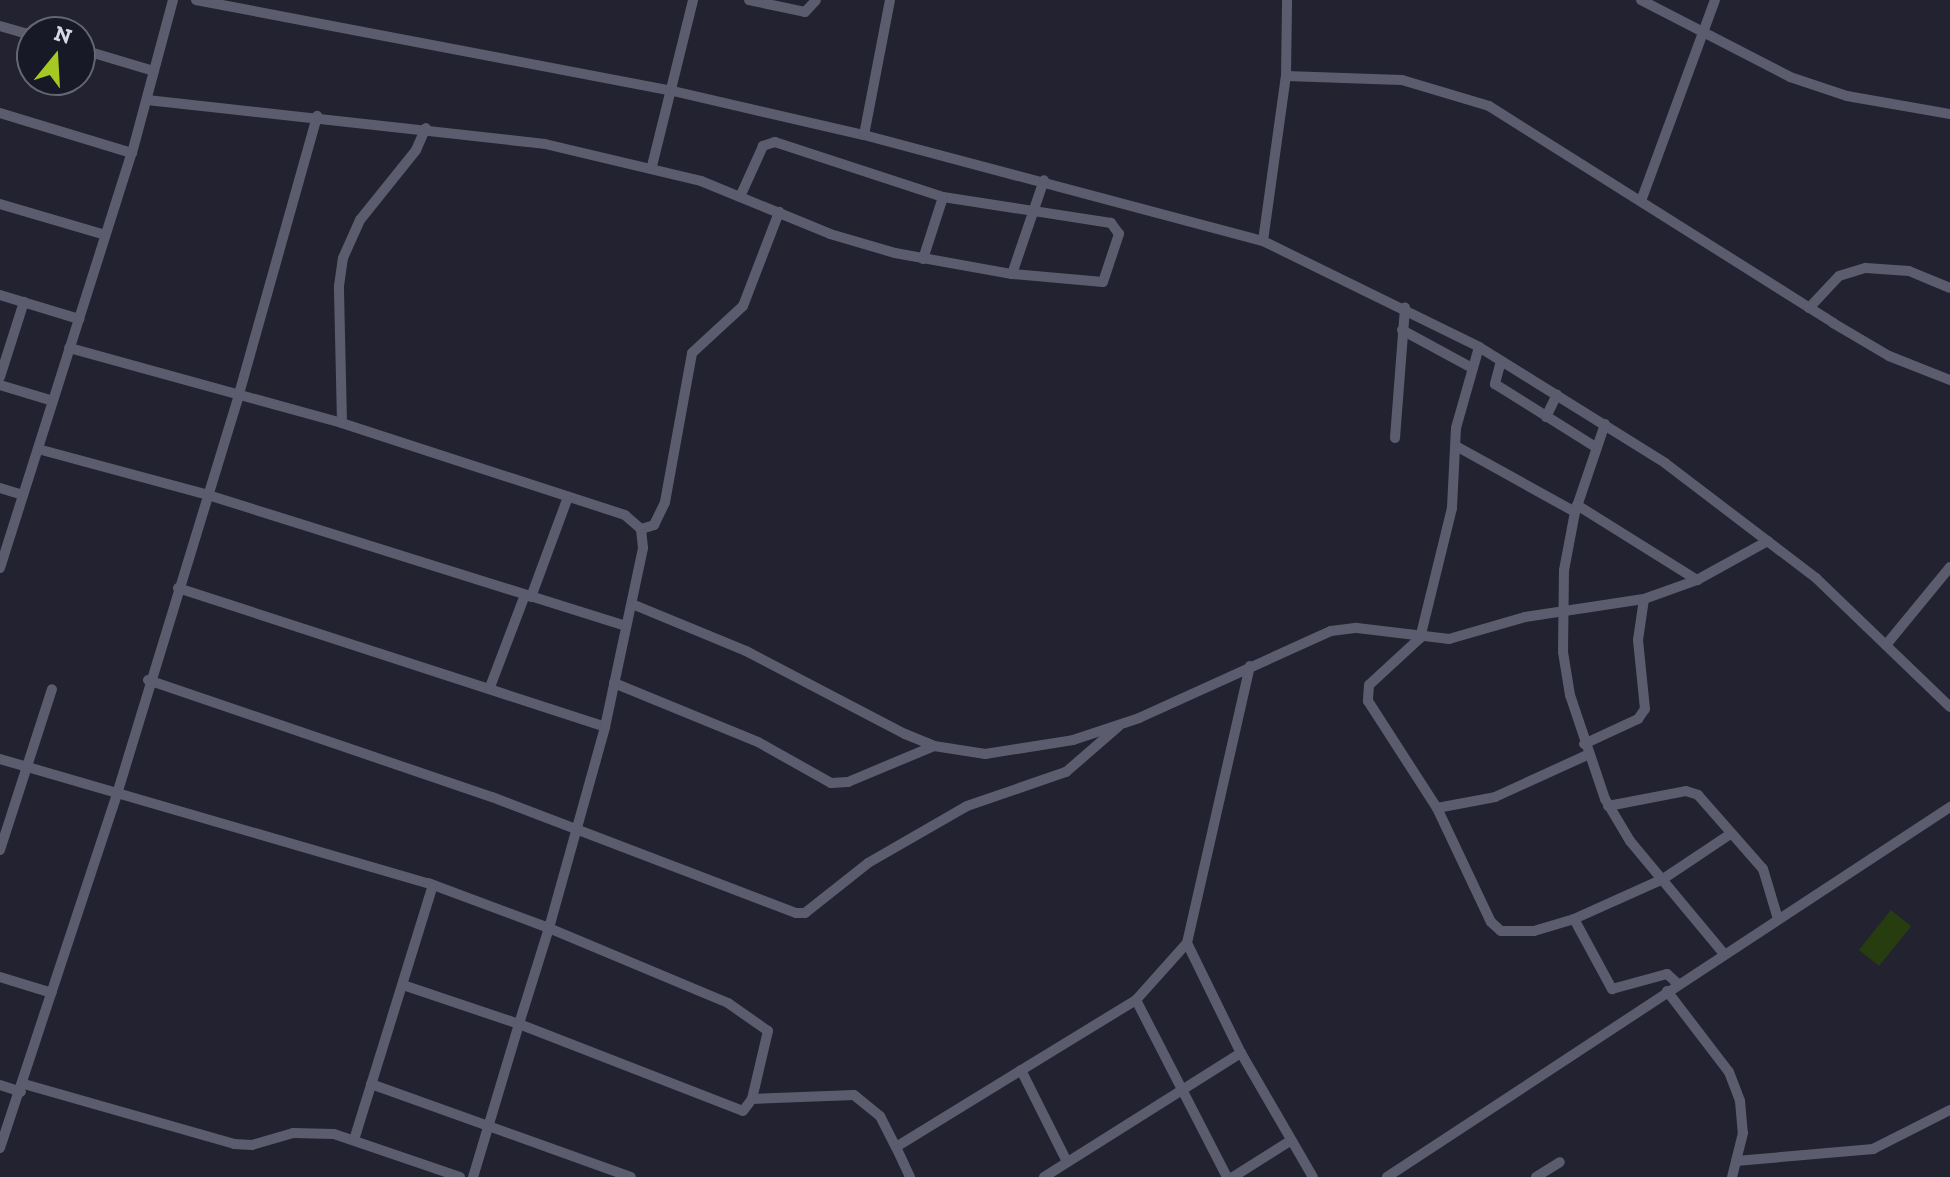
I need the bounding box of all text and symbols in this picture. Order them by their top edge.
north arrow [16,16,96,96]
text: N [51,19,75,50]

